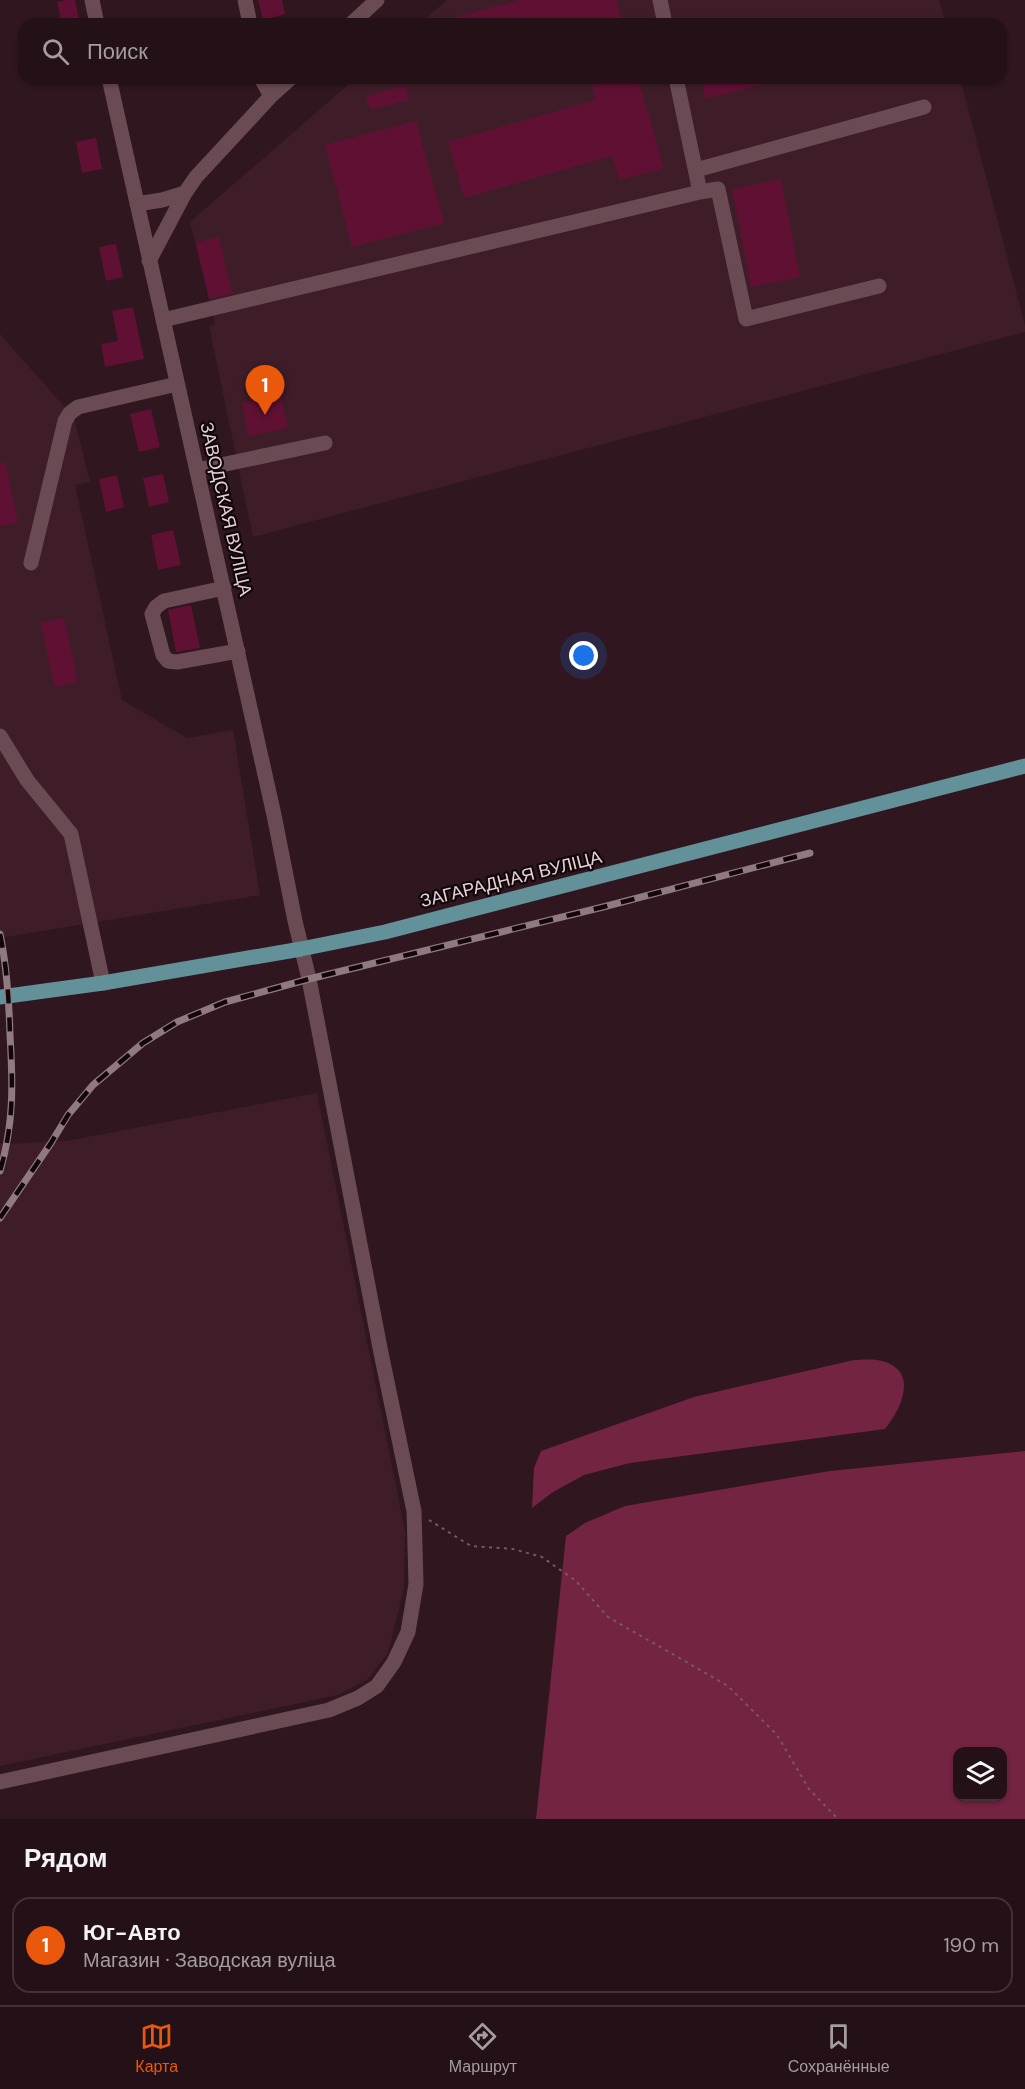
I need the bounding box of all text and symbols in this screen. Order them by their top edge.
search box [18,18,1007,84]
icon: search [39,35,72,68]
text: Поиск [87,37,148,66]
pin: 1 [246,366,284,415]
street label: ЗАВОДСКАЯ ВУЛІЦА [194,420,258,598]
your location [569,641,598,670]
street label: ЗАГАРАДНАЯ ВУЛІЦА [418,845,604,913]
map controls [953,1747,1007,1801]
button: layers [953,1747,1007,1801]
text: Рядом [24,1841,107,1875]
text: Юг-Авто [83,1918,181,1947]
text: 1 [42,1932,49,1958]
text: 190 m [943,1932,999,1958]
text: Магазин · Заводская вуліца [83,1947,336,1973]
tab: Карта [135,2020,178,2077]
tab: Маршрут [449,2020,517,2077]
tab: Сохранённые [788,2020,890,2077]

